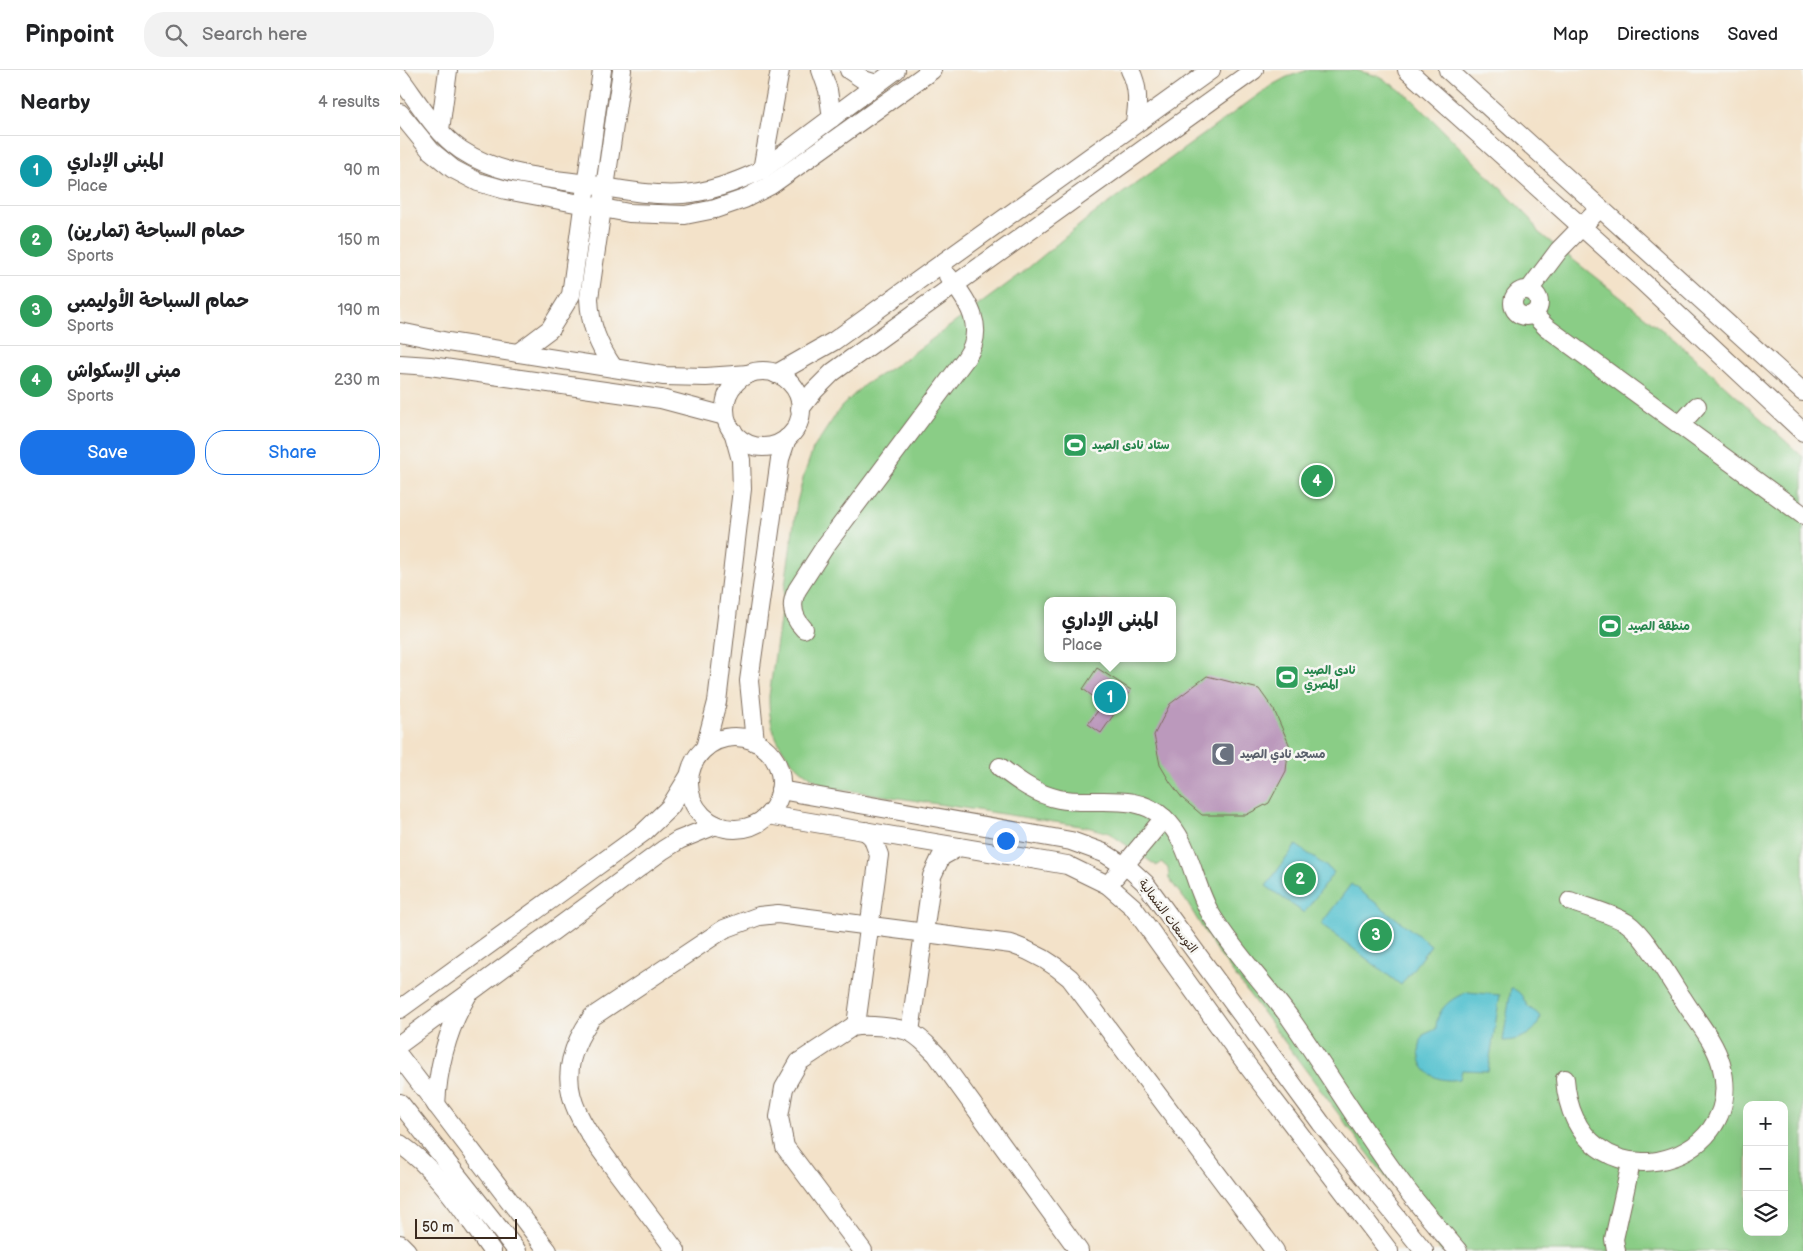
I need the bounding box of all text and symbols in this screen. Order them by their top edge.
search box [144,12,494,57]
text: Pinpoint [25,20,114,49]
icon: search [162,21,190,49]
text: Search here [202,23,307,46]
text: Map [1553,24,1589,45]
text: Directions [1617,24,1699,45]
text: Saved [1727,24,1778,45]
text: Nearby [20,90,90,115]
text: 4 results [318,93,380,112]
text: المبنى الإداري [67,150,164,173]
text: 1 [33,161,39,180]
text: 90 m [344,161,380,180]
text: Place [67,177,108,196]
text: حمام السباحة (تمارين) [67,220,245,243]
text: 2 [31,231,41,250]
text: 150 m [338,231,380,250]
text: Sports [67,247,114,266]
text: حمام السباحة الأوليمبى [67,290,248,313]
text: 3 [31,301,41,320]
text: 190 m [338,301,380,320]
text: Sports [67,317,114,336]
text: مبنى الإسكواش [67,360,181,383]
text: 4 [31,371,41,390]
text: 230 m [334,371,380,390]
text: Sports [67,387,114,406]
button: Save [20,430,195,475]
button: Share [205,430,380,475]
sports icon: ستاد نادى الصيد [1062,432,1088,458]
place label: ستاد نادى الصيد [1092,438,1170,453]
pin: 4 [1301,462,1333,500]
popup [1044,597,1176,662]
text: المبنى الإداري [1062,609,1158,632]
sports icon: منطقة الصيد [1597,613,1623,639]
place label: منطقة الصيد [1628,619,1690,634]
text: Place [1062,636,1102,655]
place label: نادى الصيد المصري [1304,663,1357,693]
sports icon: نادى الصيد المصري [1274,664,1300,690]
pin: 1 [1094,678,1126,716]
mosque icon: مسجد نادي الصيد [1210,741,1236,767]
place label: مسجد نادي الصيد [1240,747,1326,763]
your location [993,828,1019,854]
pin: 2 [1284,860,1316,898]
street label: التوسعات الشمالية [1135,876,1200,956]
pin: 3 [1360,916,1392,954]
map controls [1743,1101,1788,1236]
button: + [1743,1101,1788,1146]
button: − [1743,1146,1788,1191]
button: layers [1743,1191,1788,1236]
scale bar [415,1216,518,1239]
text: 50 m [422,1219,454,1236]

